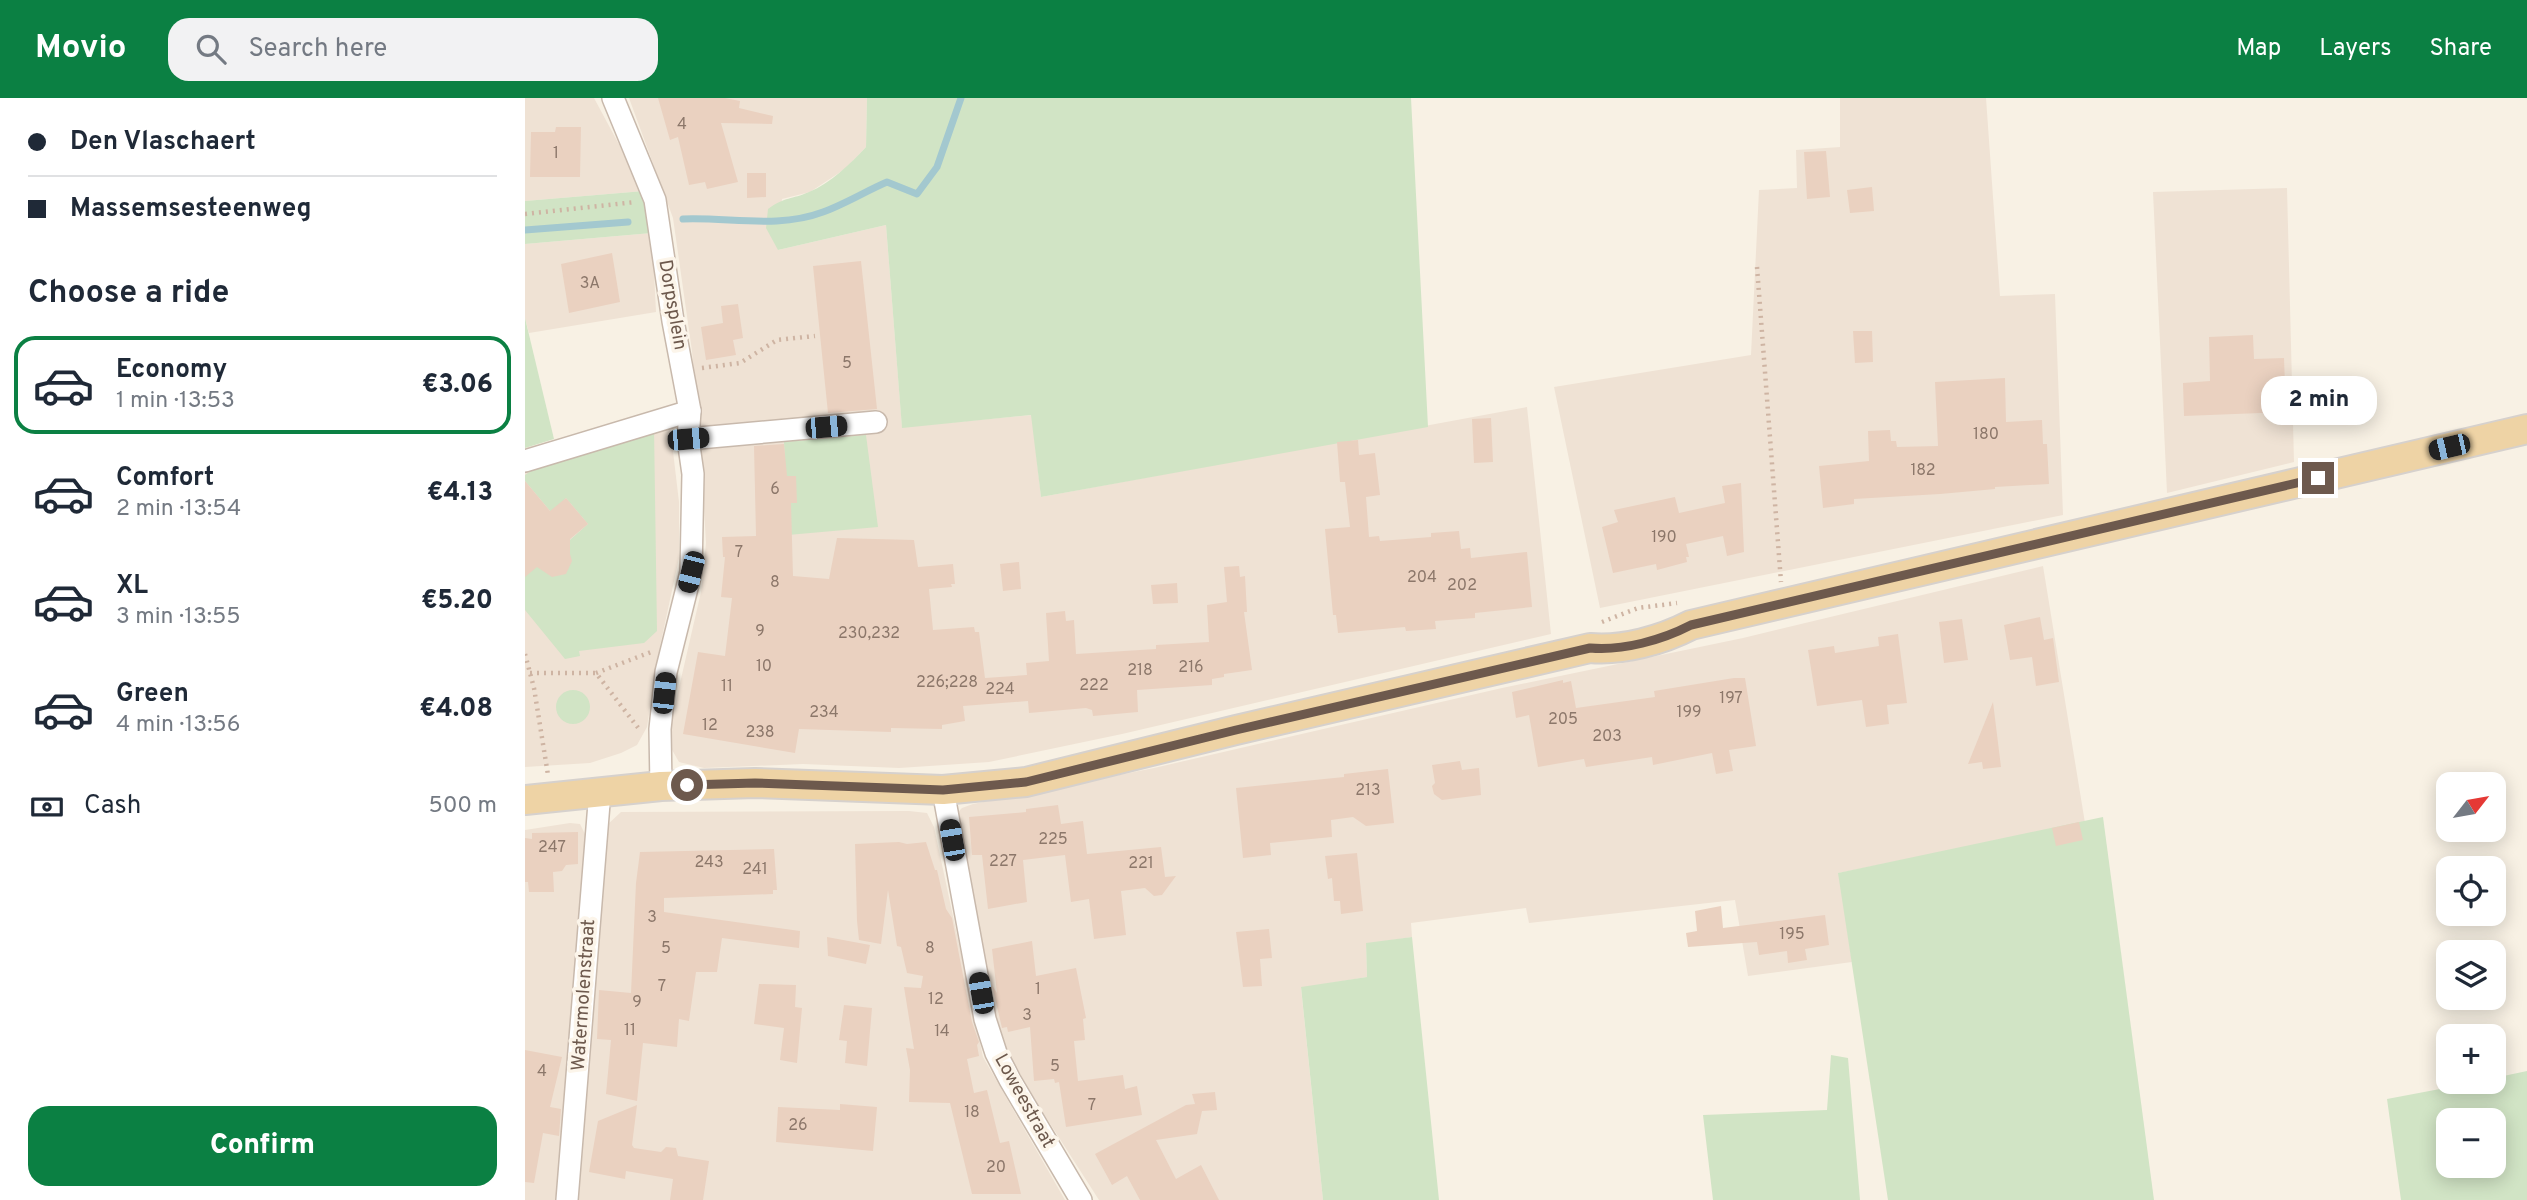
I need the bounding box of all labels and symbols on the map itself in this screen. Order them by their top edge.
house number: 4 [677,115,687,135]
house number: 1 [553,144,559,164]
street label: Dorpsplein [652,258,692,352]
house number: 3A [580,274,600,294]
house number: 5 [842,354,852,374]
callout: 2 min [2260,376,2376,426]
car [805,415,848,439]
house number: 180 [1973,425,1999,445]
car [667,427,710,451]
car [2427,432,2472,462]
house number: 182 [1910,461,1936,481]
route end [2302,462,2334,494]
house number: 6 [770,480,780,500]
house number: 190 [1651,528,1677,548]
house number: 7 [735,543,743,563]
car [676,549,707,595]
house number: 204 [1407,568,1437,588]
house number: 8 [770,573,780,593]
house number: 202 [1447,576,1477,596]
house number: 9 [755,622,765,642]
house number: 230,232 [838,624,900,644]
house number: 10 [756,657,772,677]
house number: 216 [1178,658,1204,678]
house number: 218 [1127,661,1153,681]
car [652,671,677,715]
house number: 226;228 [916,673,978,693]
house number: 222 [1079,676,1109,696]
house number: 11 [721,677,733,697]
house number: 224 [985,680,1015,700]
house number: 197 [1719,689,1743,709]
house number: 234 [809,703,839,723]
house number: 199 [1676,703,1702,723]
house number: 205 [1548,710,1578,730]
house number: 12 [702,716,718,736]
house number: 238 [745,723,775,743]
house number: 203 [1592,727,1622,747]
route start [671,769,703,801]
north arrow [2436,772,2506,842]
house number: 213 [1355,781,1381,801]
car [939,817,966,863]
house number: 225 [1038,830,1068,850]
house number: 247 [538,838,566,858]
house number: 227 [989,852,1017,872]
house number: 243 [694,853,724,873]
house number: 221 [1128,854,1154,874]
house number: 241 [742,860,768,880]
house number: 3 [647,908,657,928]
street label: Watermolenstraat [567,918,601,1072]
house number: 195 [1779,925,1805,945]
house number: 5 [661,939,671,959]
house number: 8 [925,939,935,959]
car [968,970,995,1016]
house number: 7 [658,977,666,997]
house number: 1 [1035,980,1041,1000]
house number: 12 [928,990,944,1010]
house number: 9 [632,993,642,1013]
house number: 3 [1022,1006,1032,1026]
house number: 11 [624,1021,636,1041]
house number: 14 [934,1022,950,1042]
street label: Loweestraat [988,1050,1060,1152]
house number: 5 [1050,1057,1060,1077]
house number: 4 [537,1062,547,1082]
house number: 7 [1088,1096,1096,1116]
house number: 18 [964,1103,980,1123]
house number: 26 [788,1116,808,1136]
house number: 20 [986,1158,1006,1178]

